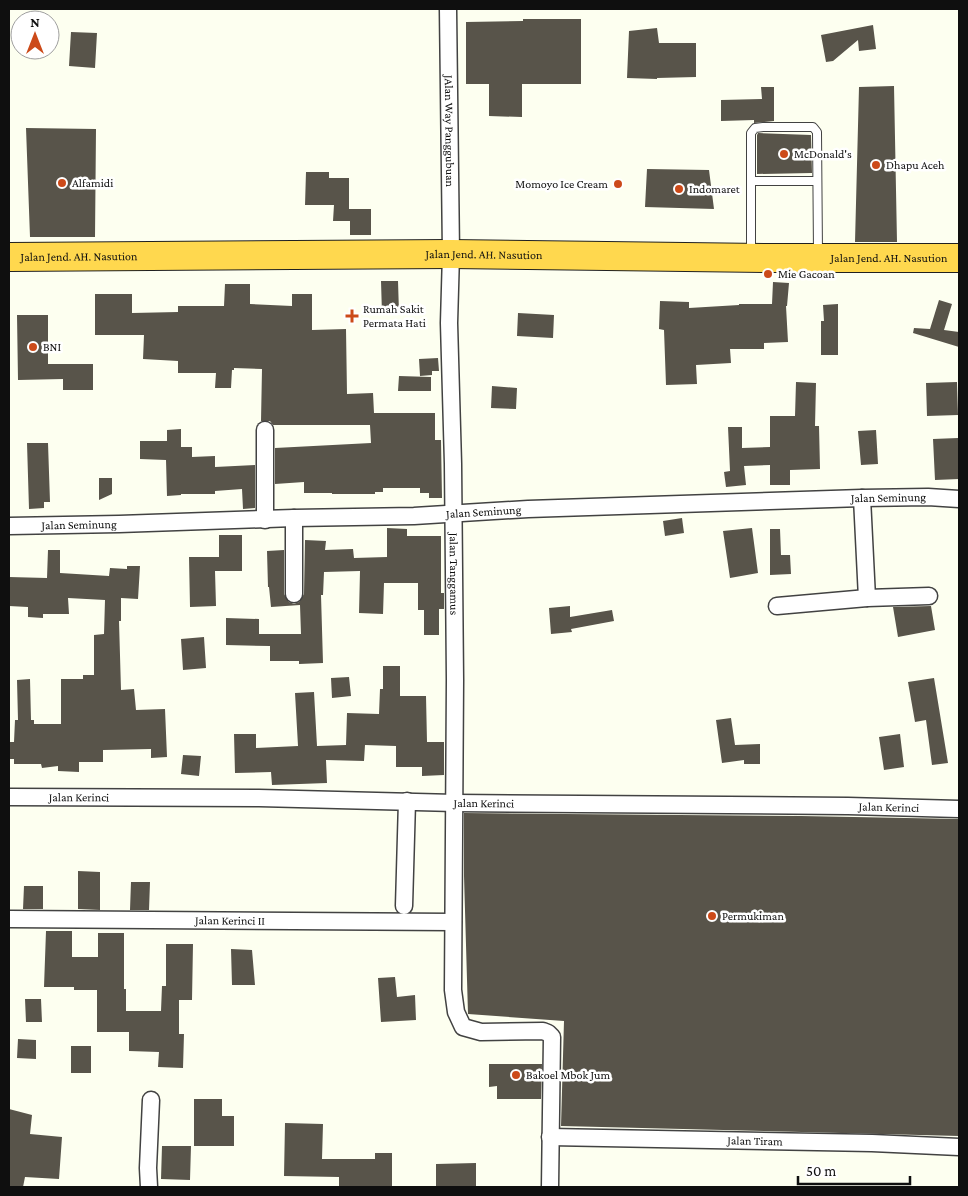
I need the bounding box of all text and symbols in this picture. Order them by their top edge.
north arrow [10,10,60,60]
text: N [30,14,40,30]
street label: JAlan Way Panggubuan [442,74,457,188]
place label: McDonald's [794,147,852,161]
marker: McDonald's [778,148,790,160]
place label: Dhapu Aceh [886,158,945,172]
marker: Dhapu Aceh [870,159,882,171]
place label: Alfamidi [72,176,113,190]
marker: Alfamidi [56,177,68,189]
place label: Momoyo Ice Cream [515,177,608,191]
marker: Momoyo Ice Cream [612,178,624,190]
place label: Indomaret [689,182,741,196]
marker: Indomaret [673,183,685,195]
street label: Jalan Jend. AH. Nasution [424,247,543,262]
street label: Jalan Jend. AH. Nasution [20,249,138,264]
street label: Jalan Jend. AH. Nasution [830,251,948,265]
place label: Mie Gacoan [778,267,835,281]
marker: Mie Gacoan [762,268,774,280]
place label: Rumah Sakit Permata Hati [363,302,426,330]
marker: Rumah Sakit Permata Hati [345,309,359,323]
place label: BNI [43,340,61,354]
marker: BNI [27,341,39,353]
street label: Jalan Seminung [850,490,926,505]
street label: Jalan Seminung [445,502,522,521]
street label: Jalan Seminung [40,517,117,532]
street label: Jalan Tanggamus [447,532,461,616]
street label: Jalan Kerinci [48,790,109,804]
street label: Jalan Kerinci [453,796,514,810]
street label: Jalan Kerinci [857,799,919,815]
place label: Permukiman [722,909,784,923]
marker: Permukiman [706,910,718,922]
street label: Jalan Kerinci II [194,913,265,928]
place label: Bakoel Mbok Jum [526,1068,610,1082]
marker: Bakoel Mbok Jum [510,1069,522,1081]
street label: Jalan Tiram [726,1133,783,1148]
scale bar [798,1154,910,1186]
text: 50 m [806,1163,836,1179]

